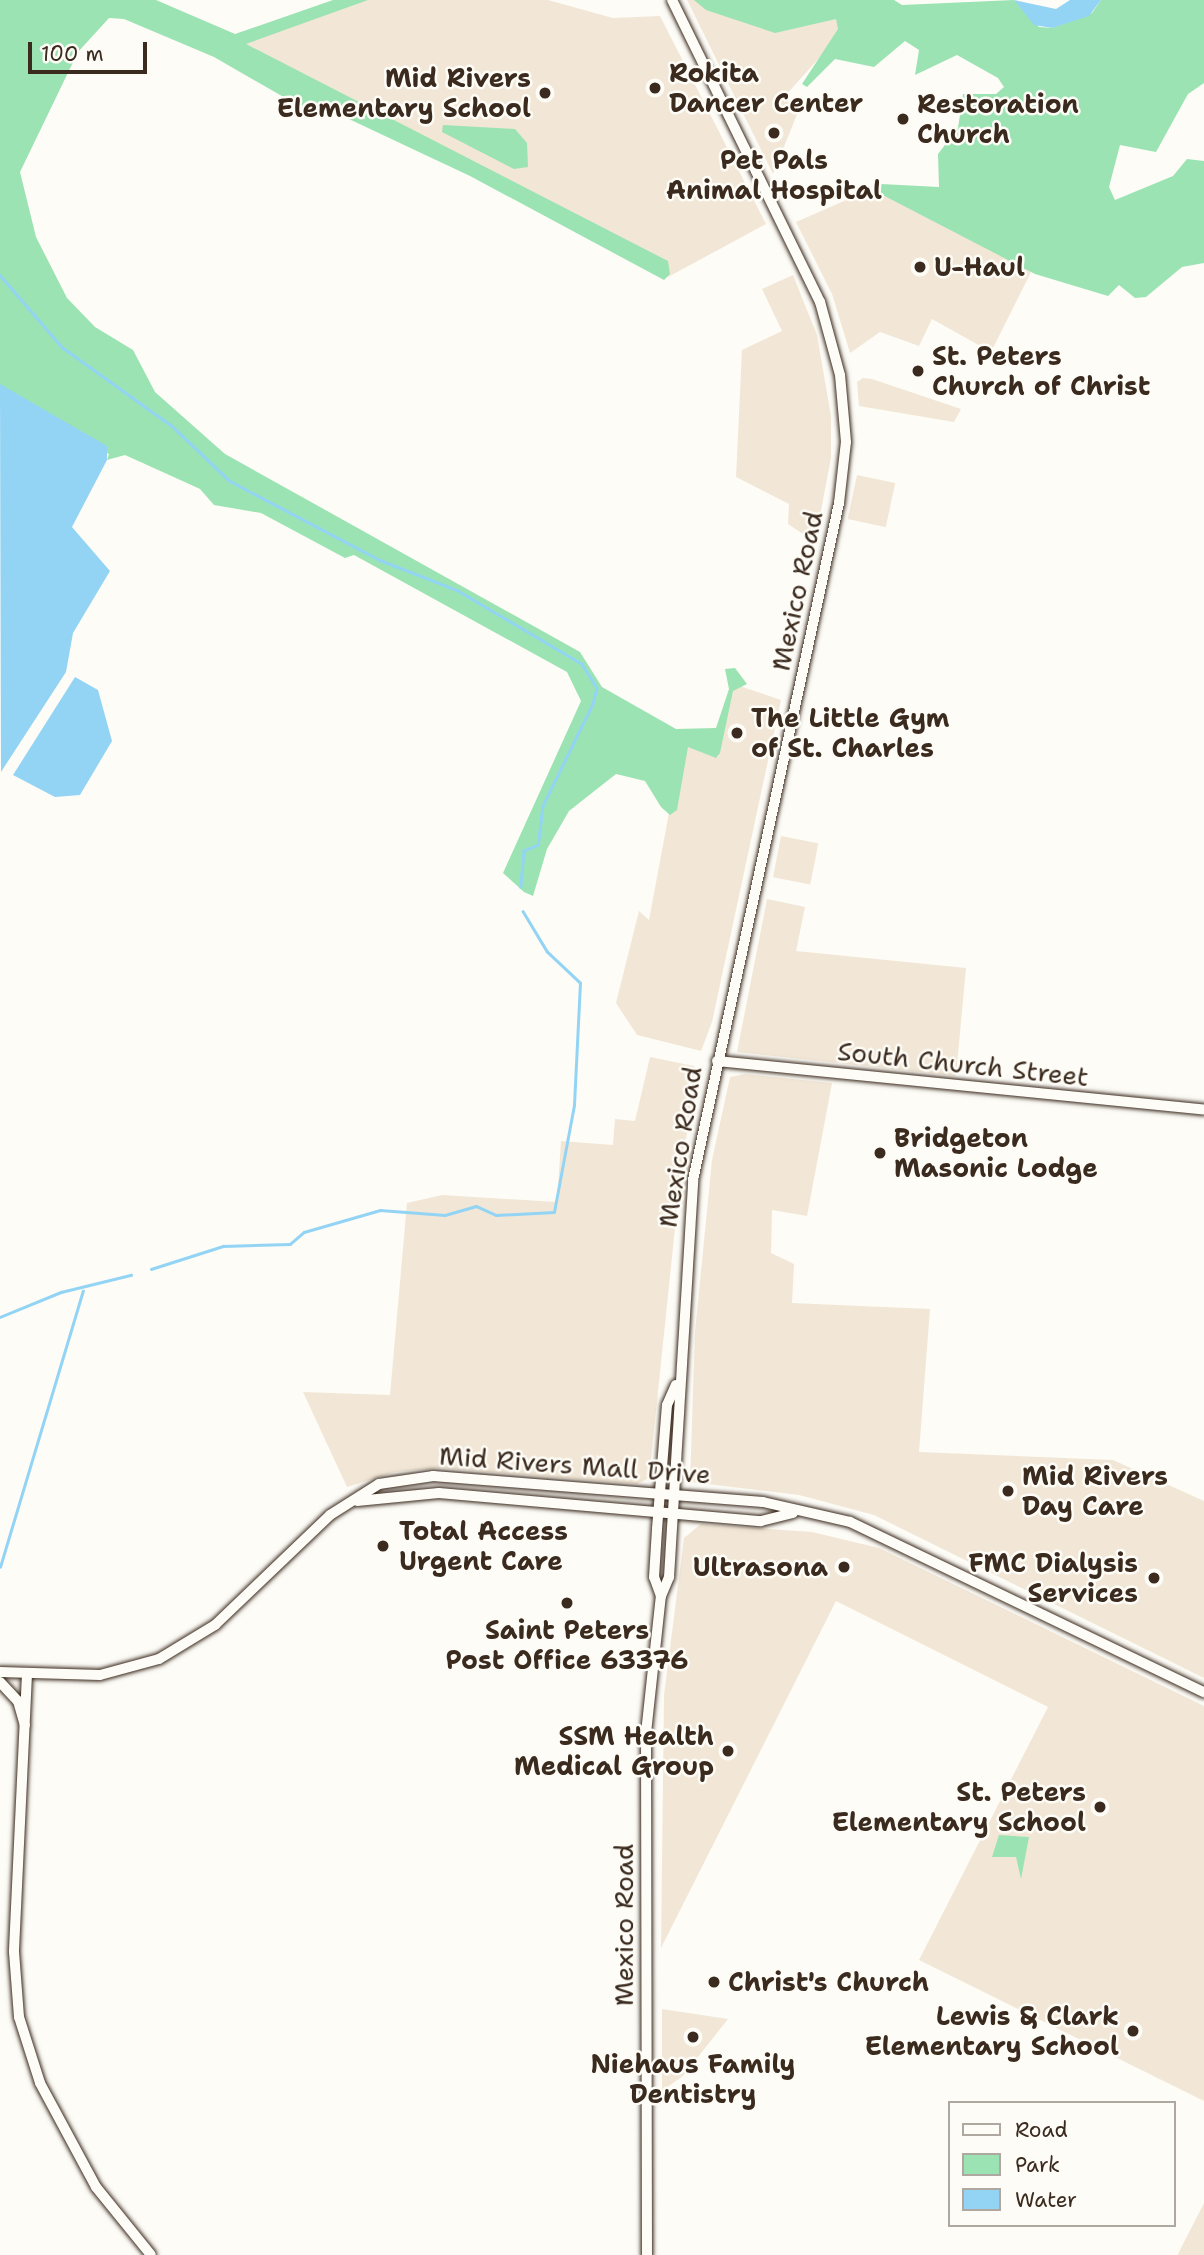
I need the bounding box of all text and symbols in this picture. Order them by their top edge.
scale bar [32,28,150,72]
text: 100 m [41,40,104,68]
place label: Rokita Dancer Center [669,57,863,119]
place label: Mid Rivers Elementary School [277,62,531,124]
marker: Rokita Dancer Center [647,80,663,96]
marker: Mid Rivers Elementary School [537,85,553,101]
place label: Restoration Church [917,88,1079,150]
marker: Restoration Church [895,111,911,127]
marker: Pet Pals Animal Hospital [766,125,782,141]
place label: Pet Pals Animal Hospital [666,144,882,206]
place label: U-Haul [934,251,1025,283]
marker: U-Haul [912,259,928,275]
place label: St. Peters Church of Christ [932,340,1150,402]
marker: St. Peters Church of Christ [910,363,926,379]
street label: Mexico Road [765,508,829,674]
place label: The Little Gym of St. Charles [751,702,950,764]
marker: The Little Gym of St. Charles [729,725,745,741]
street label: South Church Street [836,1035,1090,1093]
street label: Mexico Road [652,1064,708,1230]
place label: Bridgeton Masonic Lodge [894,1122,1098,1184]
marker: Bridgeton Masonic Lodge [872,1145,888,1161]
street label: Mid Rivers Mall Drive [438,1440,712,1490]
place label: Mid Rivers Day Care [1022,1460,1168,1522]
marker: Mid Rivers Day Care [1000,1483,1016,1499]
place label: Total Access Urgent Care [399,1515,568,1576]
marker: Total Access Urgent Care [373,1536,393,1556]
place label: FMC Dialysis Services [968,1547,1138,1608]
place label: Ultrasona [693,1551,828,1583]
marker: Ultrasona [834,1557,854,1577]
marker: FMC Dialysis Services [1144,1568,1164,1588]
marker: Saint Peters Post Office 63376 [559,1595,575,1611]
place label: Saint Peters Post Office 63376 [445,1614,689,1676]
place label: SSM Health Medical Group [514,1720,714,1782]
marker: SSM Health Medical Group [720,1743,736,1759]
place label: St. Peters Elementary School [832,1776,1086,1838]
marker: St. Peters Elementary School [1092,1799,1108,1815]
street label: Mexico Road [608,1844,640,2006]
place label: Christ's Church [728,1966,929,1998]
marker: Christ's Church [706,1974,722,1990]
place label: Lewis & Clark Elementary School [865,2000,1119,2062]
marker: Lewis & Clark Elementary School [1125,2023,1141,2039]
marker: Niehaus Family Dentistry [685,2029,701,2045]
place label: Niehaus Family Dentistry [591,2048,795,2110]
legend [948,2101,1176,2227]
text: Road [1015,2116,1068,2144]
text: Park [1015,2151,1060,2179]
text: Water [1015,2186,1077,2214]

